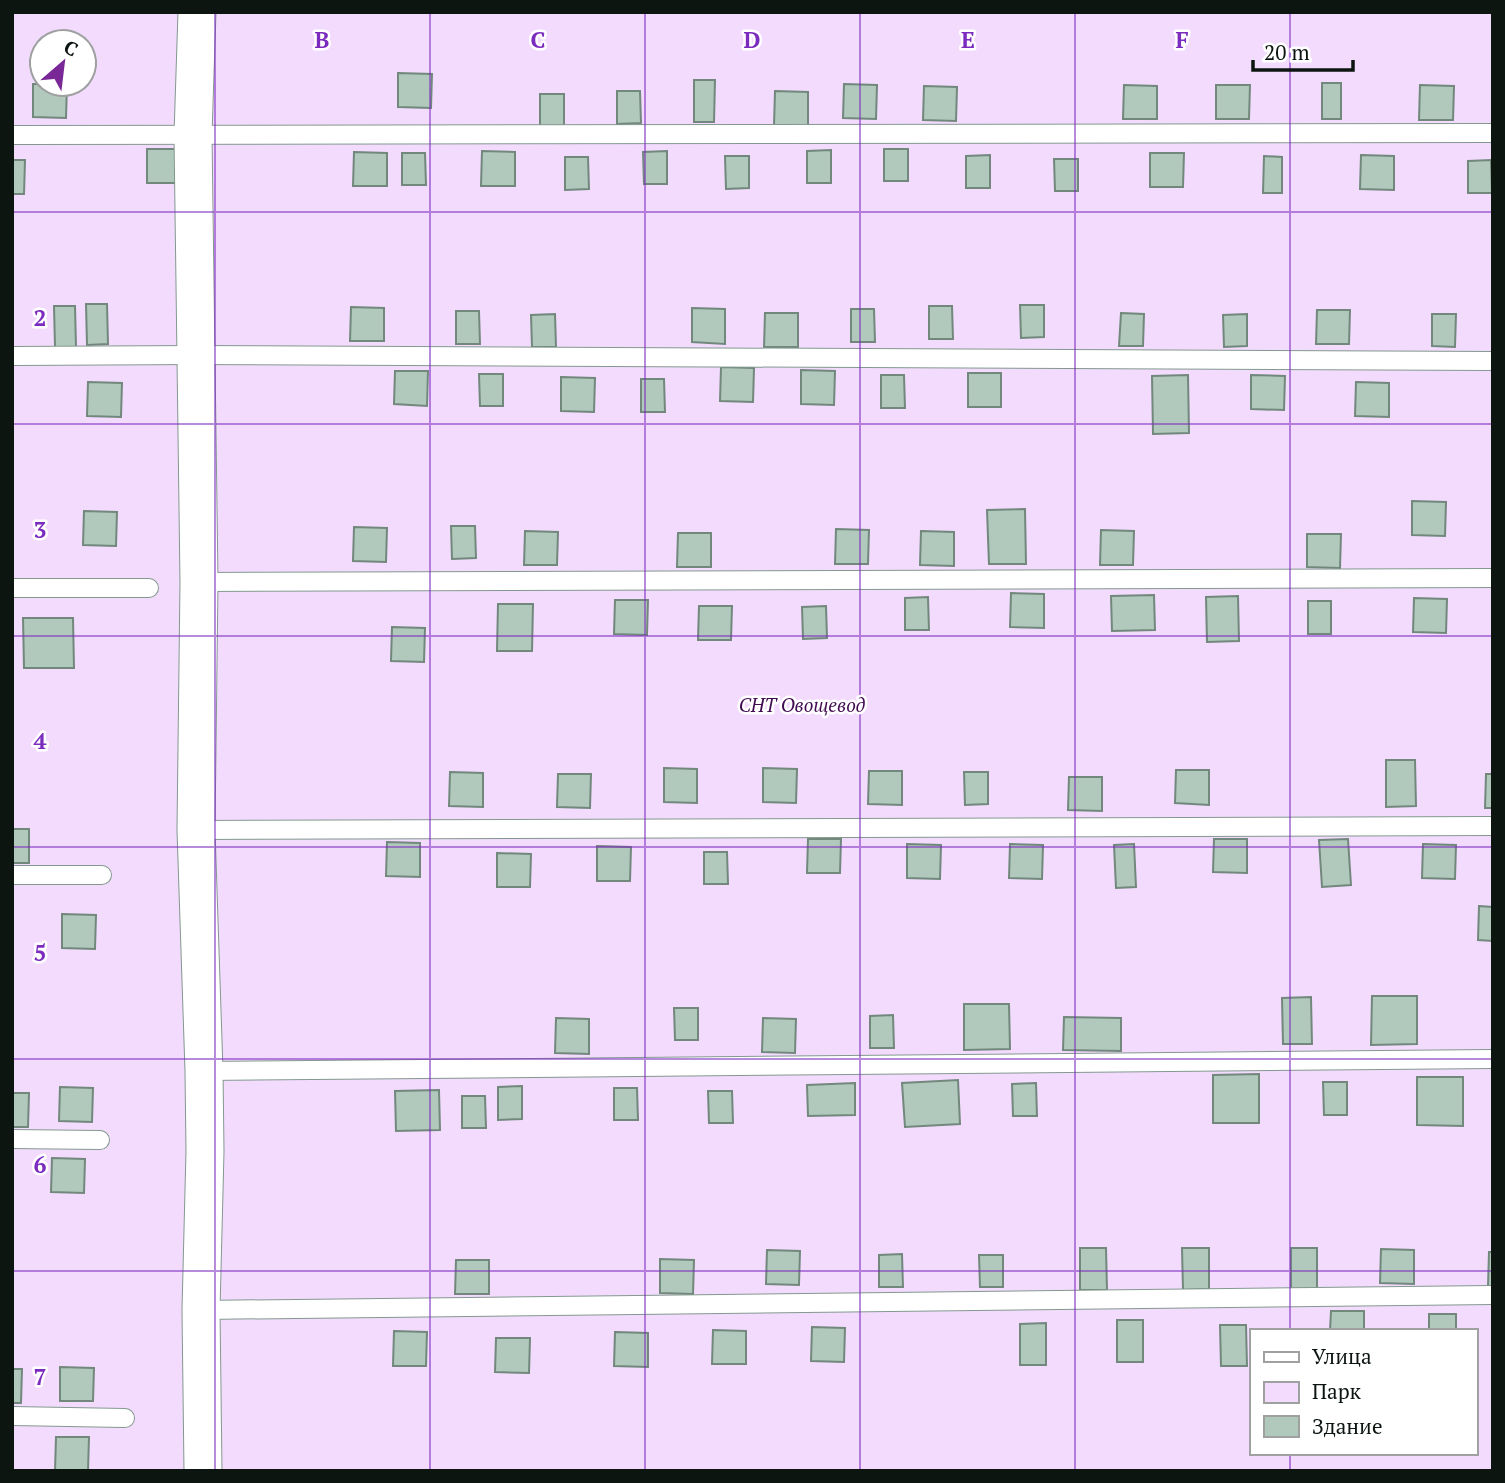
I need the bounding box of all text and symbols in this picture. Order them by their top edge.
text: B [315,24,330,55]
text: C [531,24,546,55]
text: D [744,24,761,55]
text: E [961,24,975,55]
text: F [1175,24,1189,55]
north arrow [28,28,98,98]
scale bar [1253,28,1353,72]
text: С [60,34,83,61]
text: 20 m [1264,38,1310,66]
text: 2 [34,302,47,333]
text: 3 [34,514,47,545]
park label: СНТ Овощевод [739,692,866,717]
text: 4 [34,725,47,756]
text: 5 [34,937,47,968]
text: 6 [34,1149,47,1180]
legend [1250,1329,1477,1455]
text: Улица [1312,1342,1372,1370]
text: 7 [34,1361,47,1392]
text: Парк [1312,1377,1362,1405]
text: Здание [1312,1412,1383,1440]

